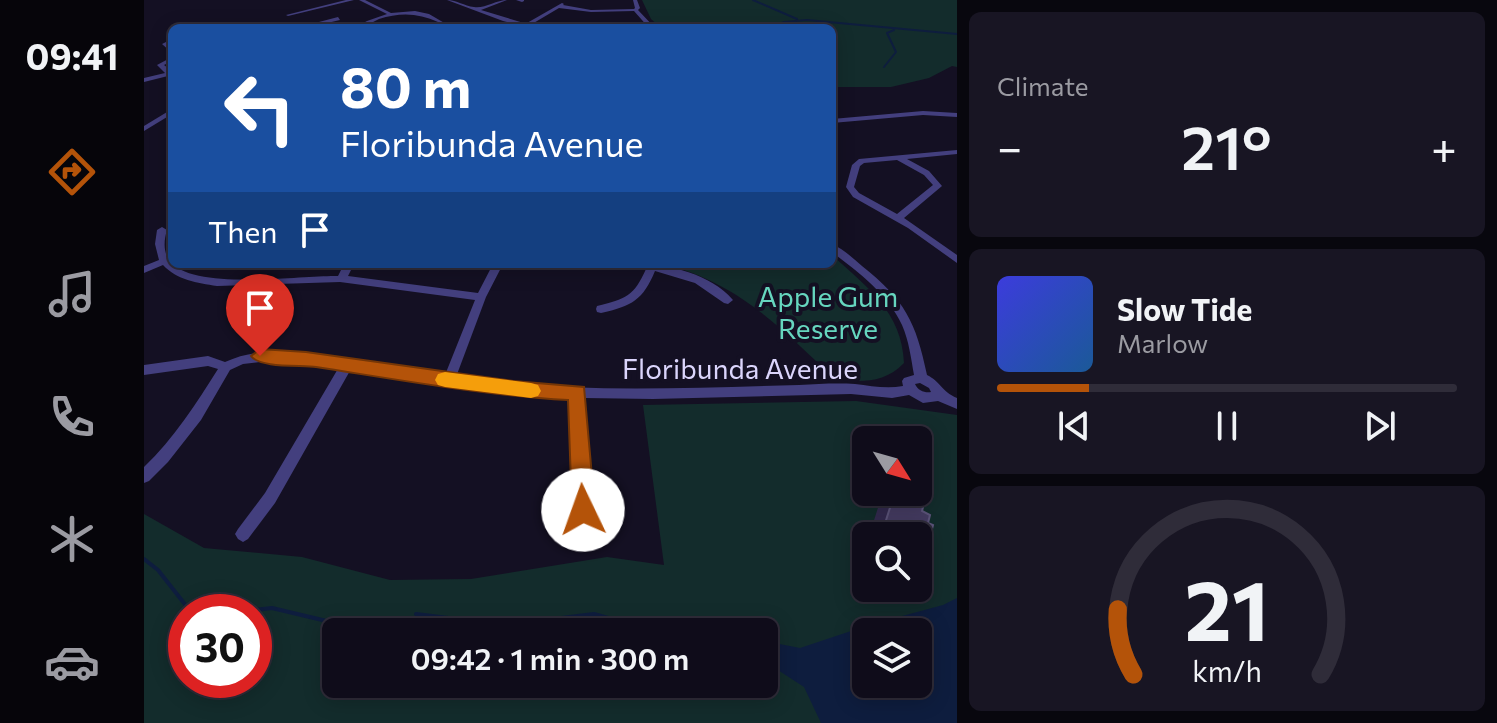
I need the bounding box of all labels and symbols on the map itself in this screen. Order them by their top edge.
pin [226,274,294,356]
park label: Apple Gum Reserve [758,279,898,345]
street label: Floribunda Avenue [622,351,858,385]
north arrow [852,426,932,506]
position arrow [541,468,625,552]
speed limit sign: 30 [168,594,272,698]

